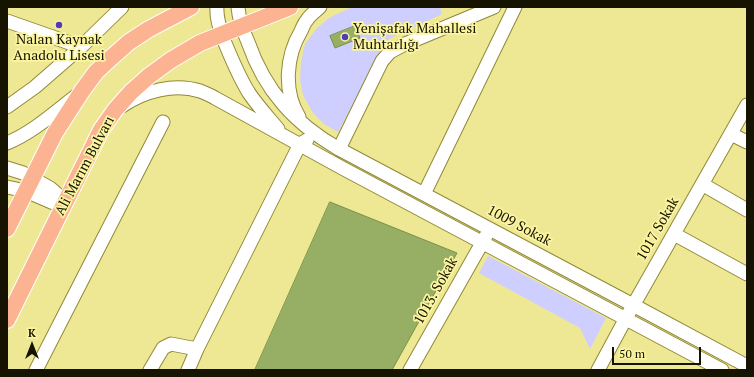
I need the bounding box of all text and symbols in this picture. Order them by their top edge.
marker: Nalan Kaynak Anadolu Lisesi [54,20,64,30]
place label: Yenişafak Mahallesi Muhtarlığı [353,21,476,54]
place label: Nalan Kaynak Anadolu Lisesi [13,32,105,64]
marker: Yenişafak Mahallesi Muhtarlığı [340,32,350,42]
street label: Ali Marım Bulvarı [52,113,118,219]
street label: 1017 Sokak [633,194,683,264]
street label: 1009 Sokak [484,202,554,250]
street label: 1013. Sokak [411,255,461,327]
north arrow [12,325,52,365]
text: K [28,326,36,340]
scale bar [614,339,703,365]
text: 50 m [619,346,645,361]

